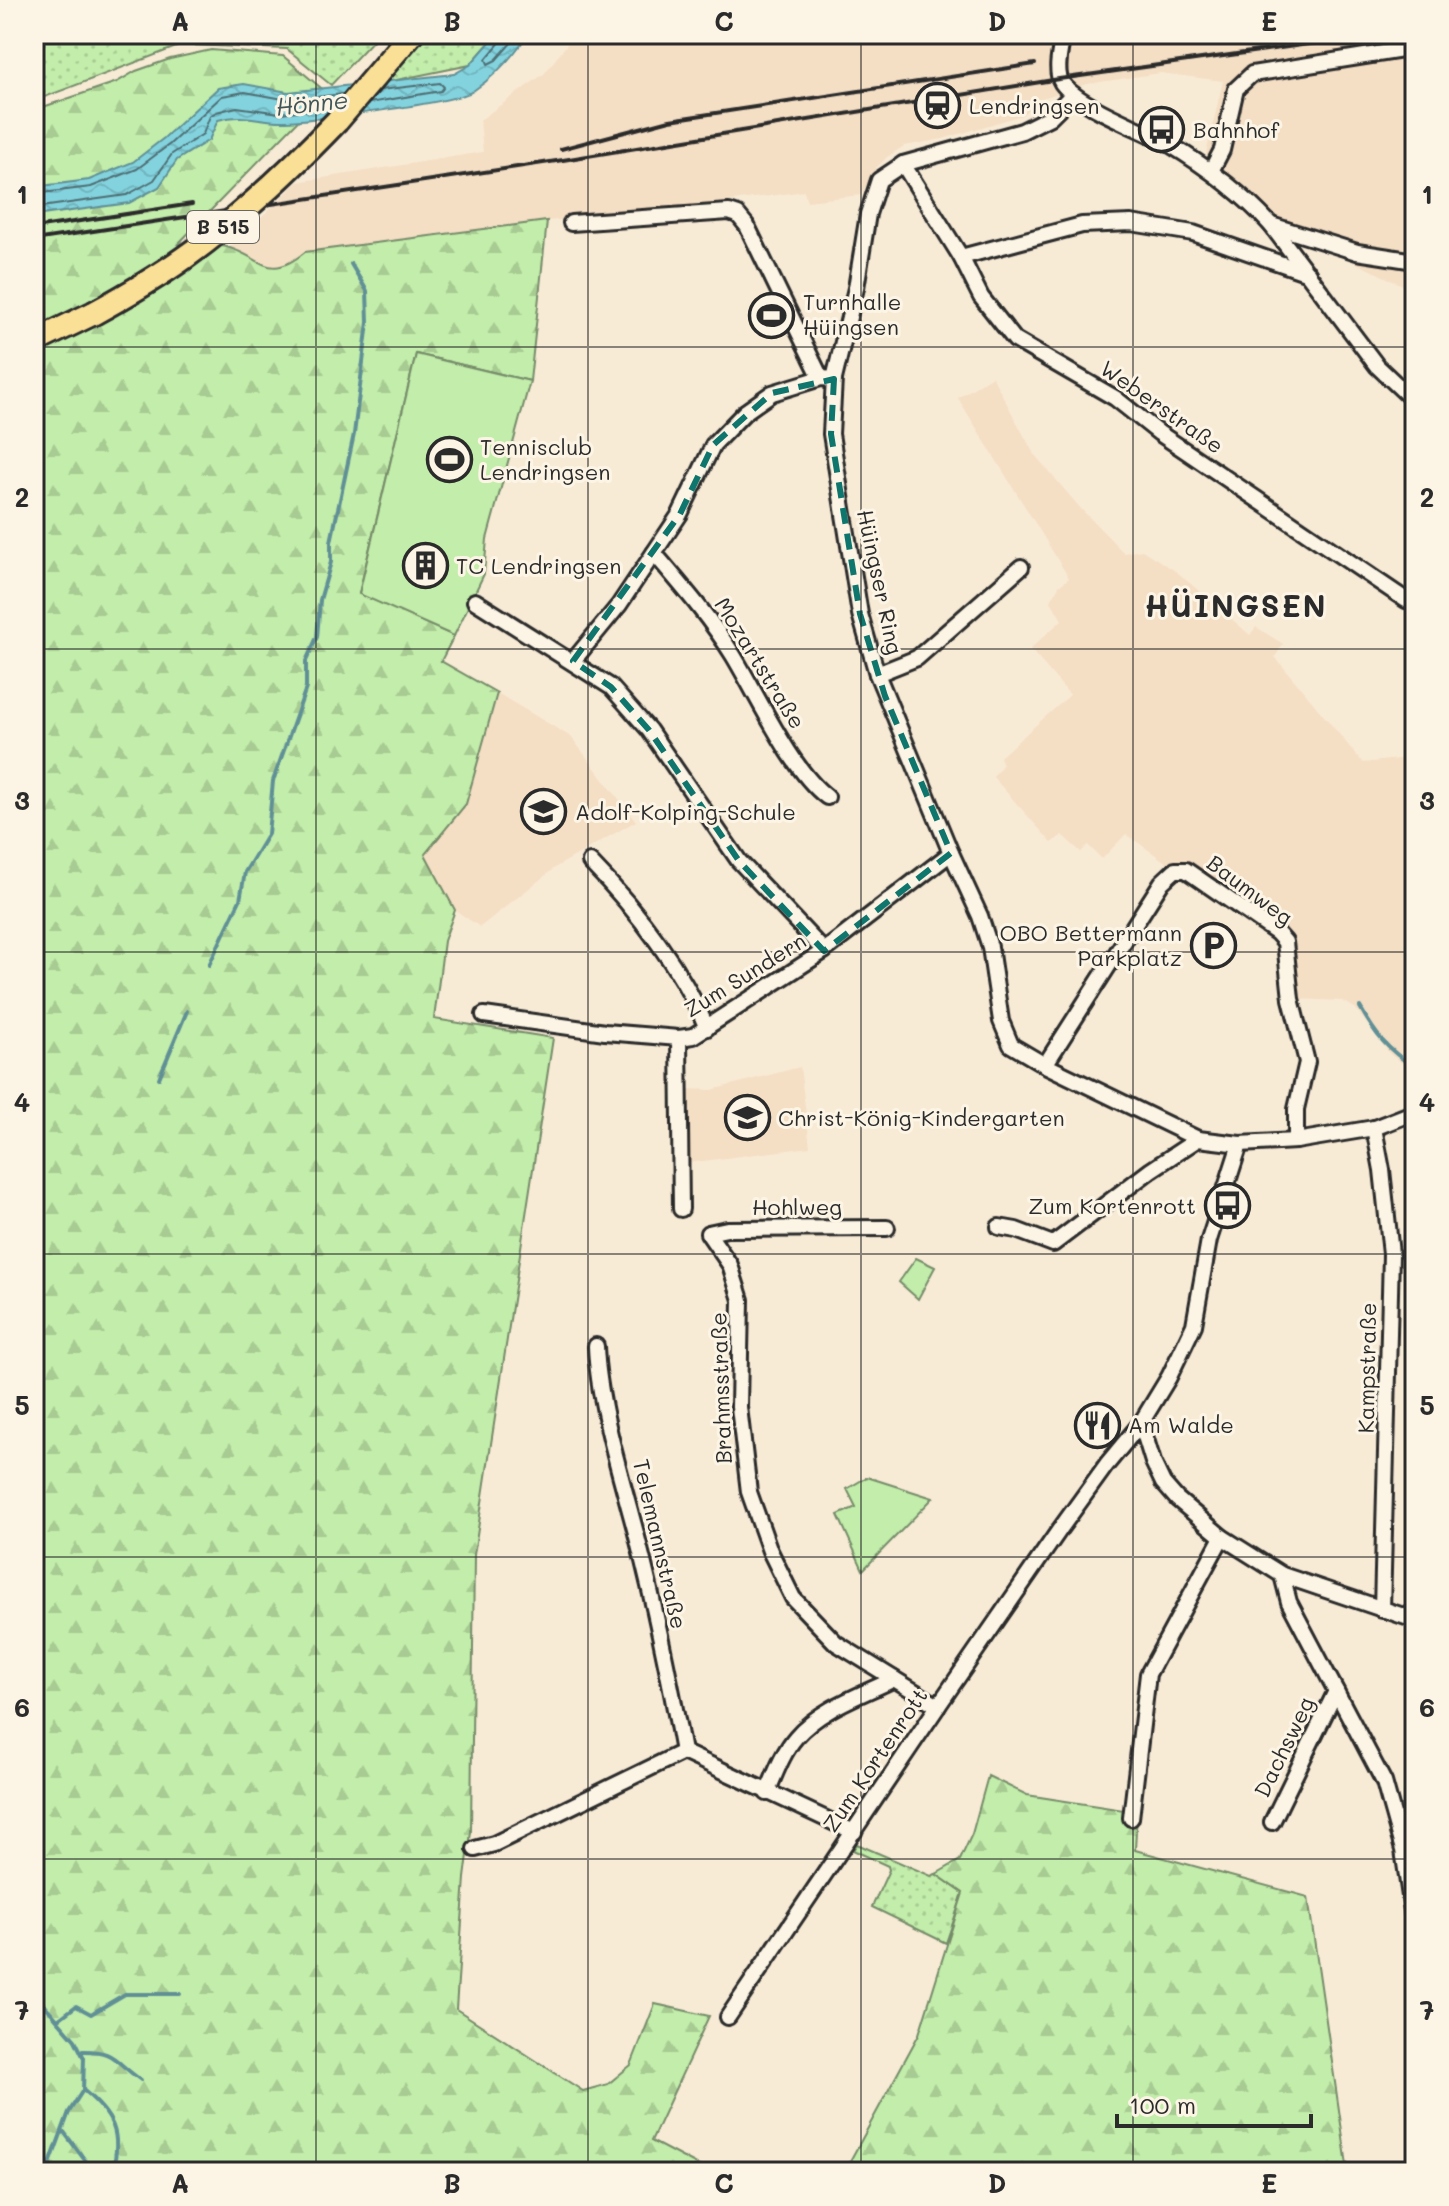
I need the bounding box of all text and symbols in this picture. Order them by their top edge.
text: A [171,4,189,38]
text: B [443,4,461,38]
text: C [714,4,734,38]
text: D [988,4,1006,38]
text: E [1261,4,1277,38]
station icon: Lendringsen [914,82,962,130]
water label: Hönne [274,83,350,122]
place label: Lendringsen [969,91,1100,120]
bus stop icon: Bahnhof [1138,106,1186,154]
place label: Bahnhof [1193,115,1279,144]
text: 1 [16,177,28,211]
text: 1 [1421,177,1433,211]
road number: B 515 [187,211,259,243]
place label: Turnhalle Hüingsen [803,287,901,341]
sports icon: Turnhalle Hüingsen [748,291,796,339]
street label: Weberstraße [1095,353,1230,460]
place label: Tennisclub Lendringsen [480,432,611,486]
sports icon: Tennisclub Lendringsen [425,436,473,484]
text: 2 [15,480,29,514]
text: 2 [1420,480,1434,514]
street label: Hüingser Ring [851,507,910,657]
building icon: TC Lendringsen [401,542,449,590]
place label: TC Lendringsen [456,551,622,580]
district label: HÜINGSEN [1144,585,1328,625]
street label: Mozartstraße [708,591,812,734]
text: 3 [14,783,30,817]
text: 3 [1419,783,1435,817]
school or university icon: Adolf-Kolping-Schule [520,788,568,836]
place label: Adolf-Kolping-Schule [575,797,796,826]
street label: Baumweg [1201,848,1299,931]
place label: OBO Bettermann Parkplatz [1000,918,1182,972]
parking icon: OBO Bettermann Parkplatz [1189,922,1237,970]
street label: Zum Sundern [678,925,811,1024]
text: 4 [14,1085,30,1119]
text: 4 [1419,1085,1435,1119]
school or university icon: Christ-König-Kindergarten [723,1094,771,1142]
place label: Christ-König-Kindergarten [778,1103,1065,1132]
bus stop icon: Zum Kortenrott [1203,1182,1251,1230]
place label: Zum Kortenrott [1028,1191,1196,1220]
street label: Hohlweg [752,1192,842,1221]
street label: Kampstraße [1351,1302,1382,1434]
street label: Brahmsstraße [703,1312,738,1464]
text: 5 [14,1388,30,1422]
text: 5 [1419,1388,1435,1422]
restaurant icon: Am Walde [1073,1401,1121,1449]
place label: Am Walde [1128,1410,1234,1439]
street label: Telemannstraße [627,1456,694,1632]
street label: Zum Kortenrott [816,1682,934,1837]
text: 6 [14,1690,30,1724]
text: 6 [1419,1690,1435,1724]
street label: Dachsweg [1247,1692,1320,1802]
text: 7 [15,1993,29,2027]
text: 7 [1420,1993,1434,2027]
scale bar [1117,2078,1311,2128]
text: 100 m [1129,2089,1196,2120]
text: A [171,2166,189,2200]
text: B [443,2166,461,2200]
text: C [714,2166,734,2200]
text: D [988,2166,1006,2200]
text: E [1261,2166,1277,2200]

